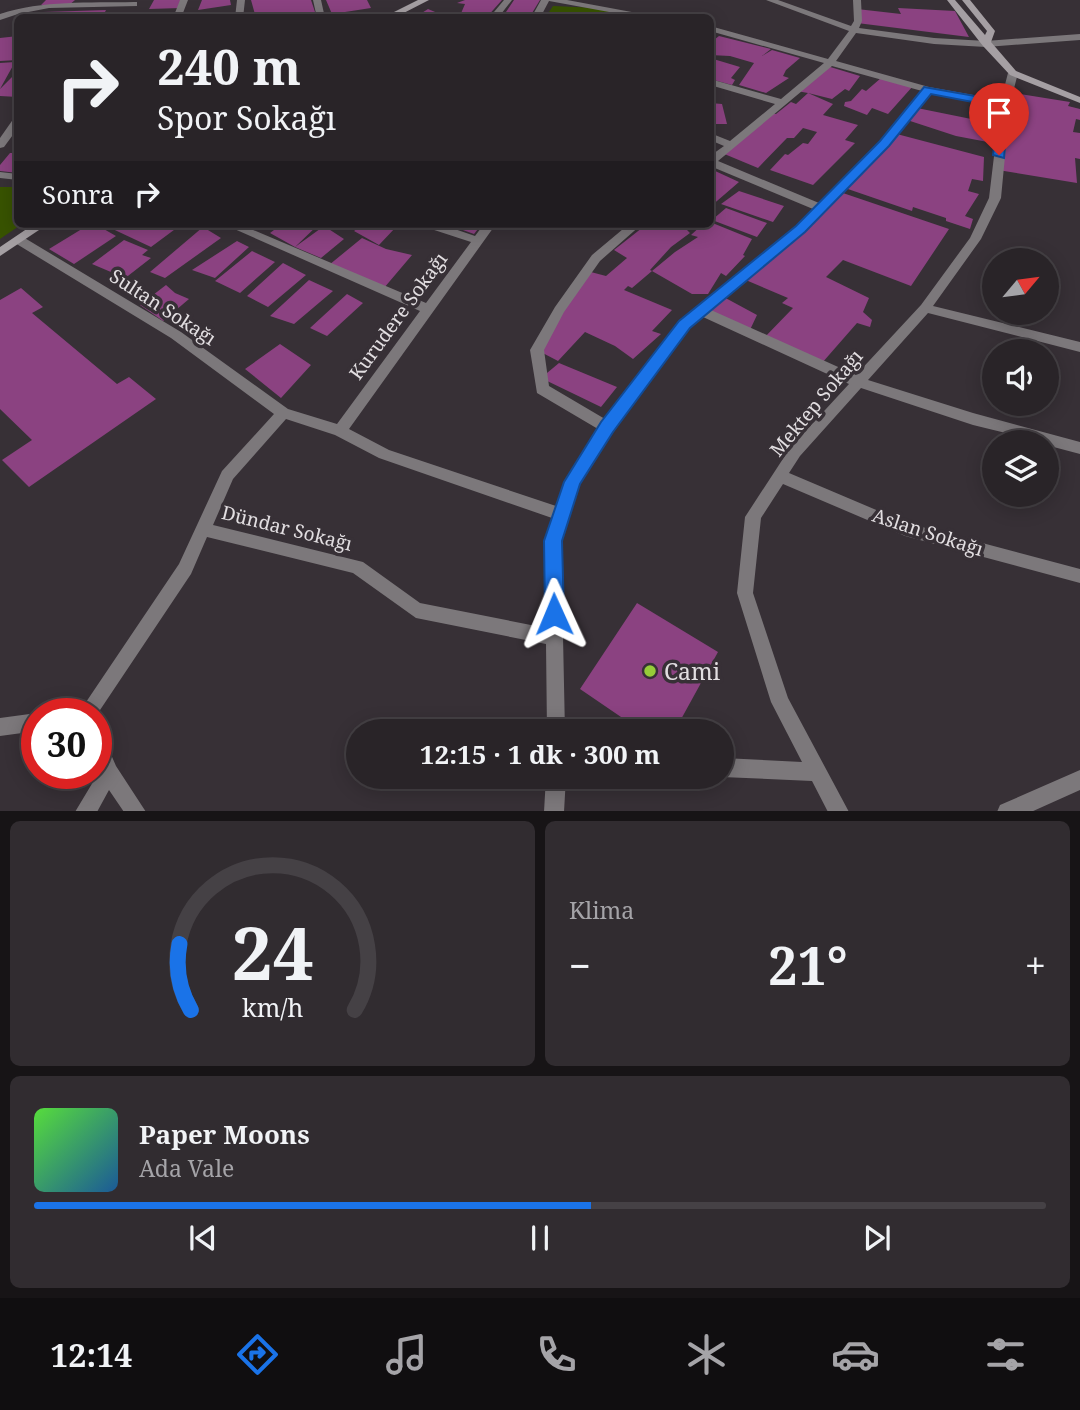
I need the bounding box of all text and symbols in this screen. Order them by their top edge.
text: 240 m [157,33,301,99]
icon: right [42,42,133,133]
pin [969,83,1029,155]
icon: arrive [980,94,1018,132]
text: Spor Sokağı [157,96,336,139]
icon: right [128,175,166,213]
text: Sonra [42,176,114,212]
street label: Kurudere Sokağı [343,247,453,385]
north arrow [982,248,1059,326]
map controls [982,248,1059,507]
street label: Sultan Sokağı [105,263,221,351]
button: sound [982,339,1059,416]
street label: Mektep Sokağı [764,344,868,462]
button: layers [982,430,1059,507]
street label: Dündar Sokağı [219,499,355,557]
street label: Aslan Sokağı [869,502,987,562]
position arrow [517,577,591,651]
place label: Cami [664,655,721,687]
marker: Cami [642,663,658,679]
speed limit sign: 30 [21,698,112,789]
text: 12:15 · 1 dk · 300 m [420,736,660,772]
text: Klima [569,894,634,926]
text: 24 [231,902,314,1001]
text: 21° [768,929,848,1000]
text: − [569,939,591,991]
text: + [1025,939,1046,991]
text: km/h [242,989,303,1023]
text: Paper Moons [139,1116,310,1152]
text: Ada Vale [139,1152,234,1184]
icon: previous [184,1219,222,1257]
icon: pause [521,1219,559,1257]
icon: next [858,1219,896,1257]
icon: directions [233,1330,282,1379]
icon: music [382,1330,431,1379]
icon: phone [532,1330,581,1379]
icon: climate [682,1330,731,1379]
icon: car [831,1330,880,1379]
icon: filters [981,1330,1030,1379]
text: 12:14 [50,1333,132,1376]

